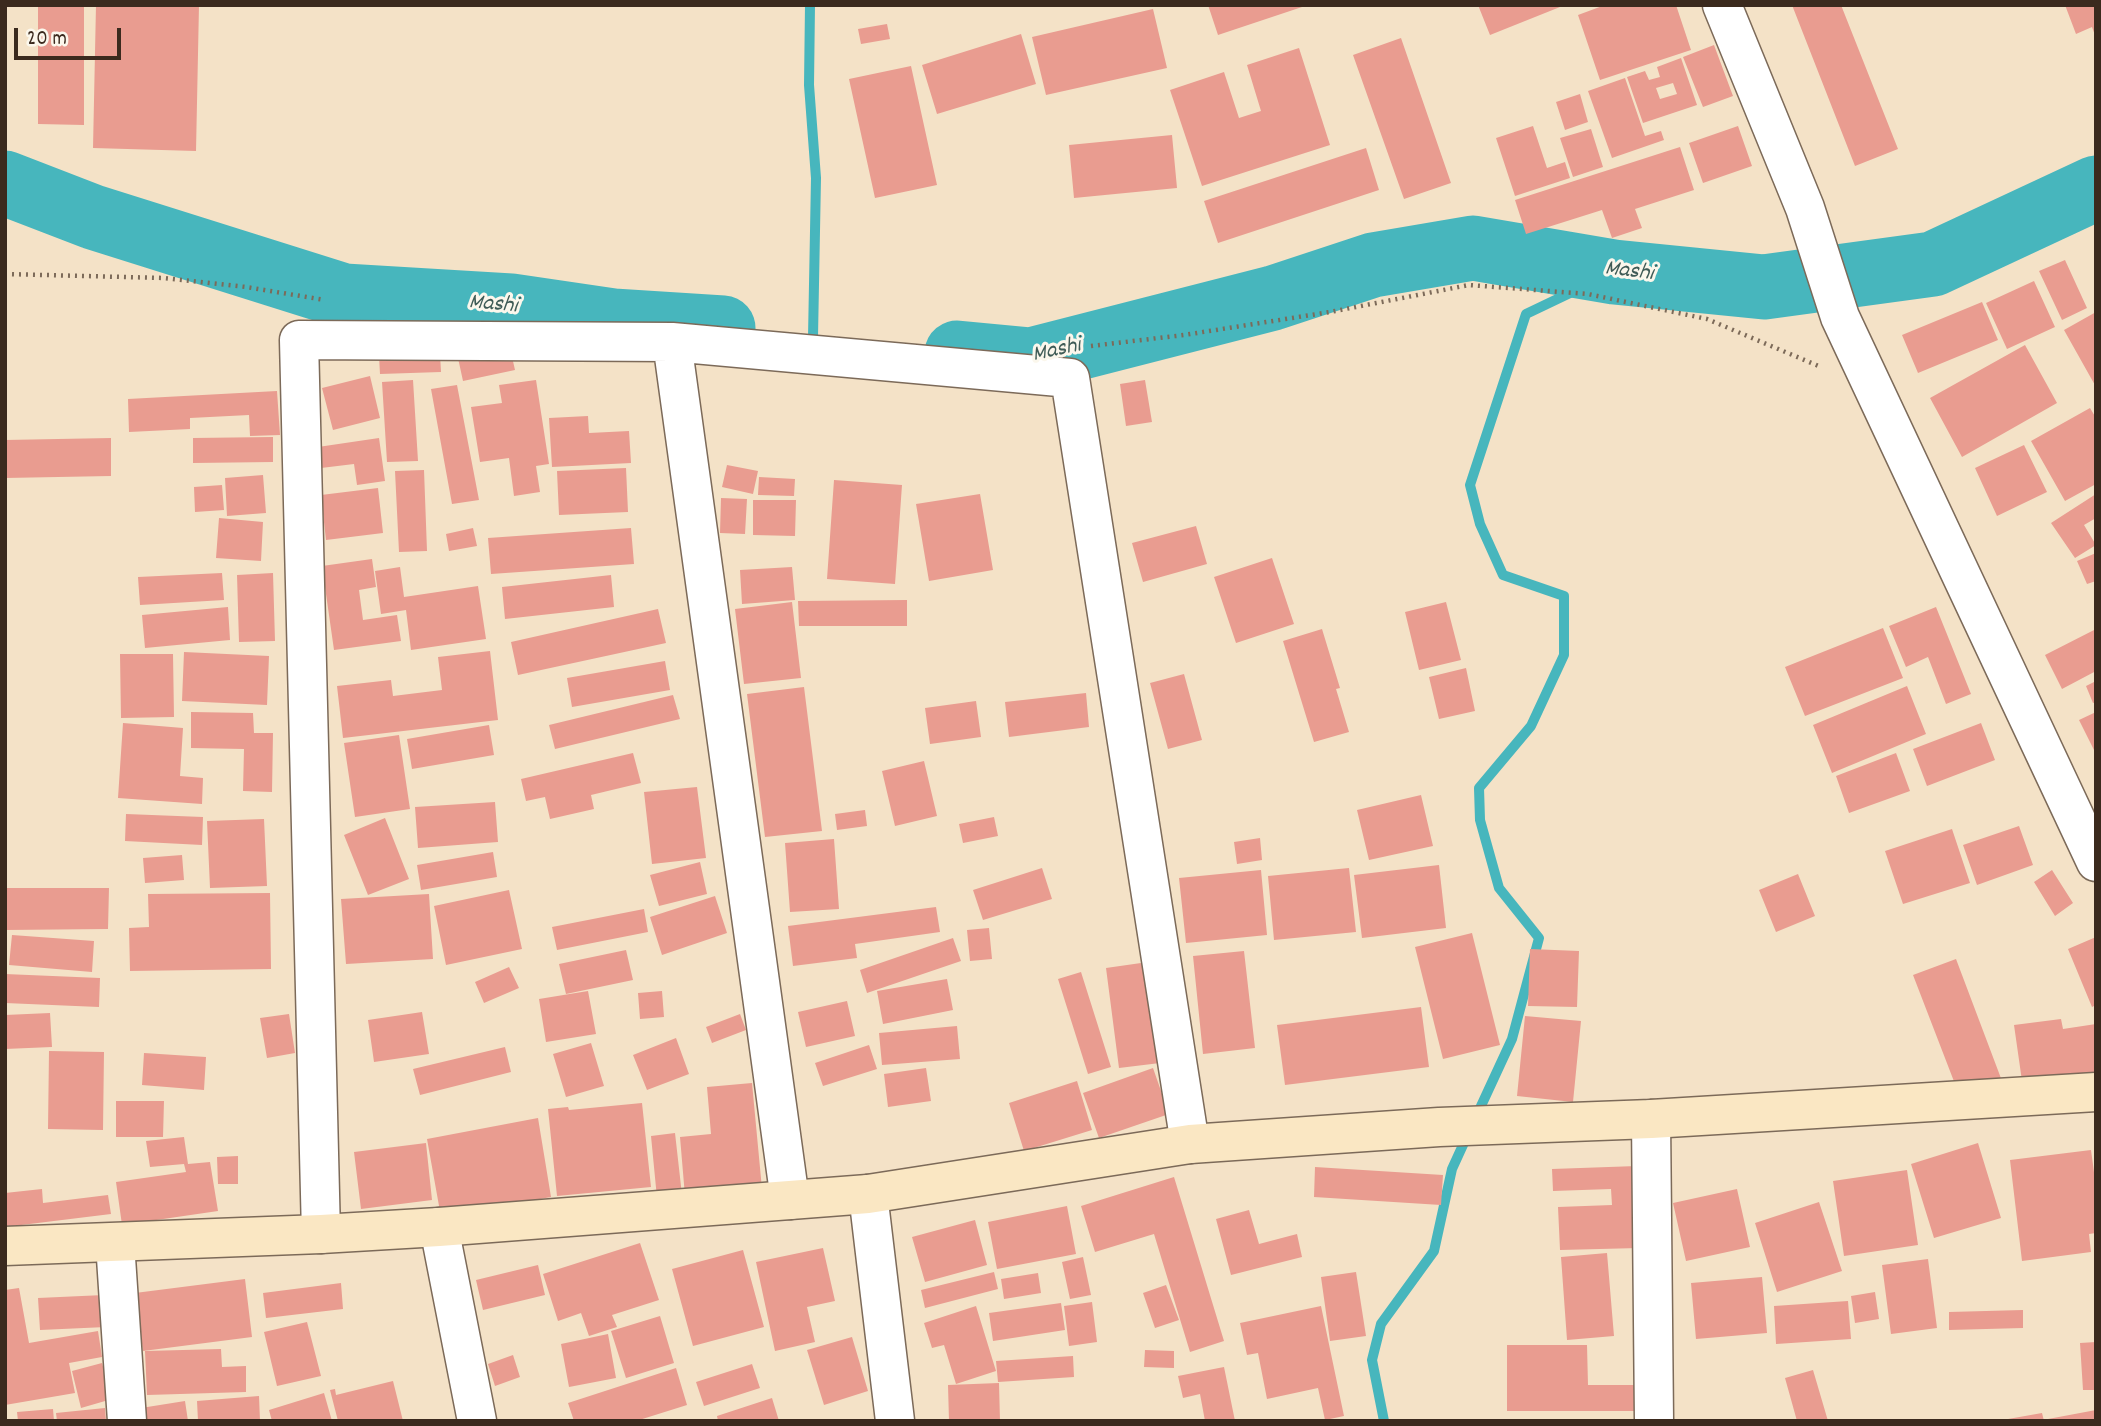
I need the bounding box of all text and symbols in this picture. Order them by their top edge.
scale bar [18,14,124,58]
text: 20 m [27,25,67,55]
water label: Mashi [1603,256,1655,290]
water label: Mashi [468,290,518,322]
water label: Mashi [1030,333,1084,371]

